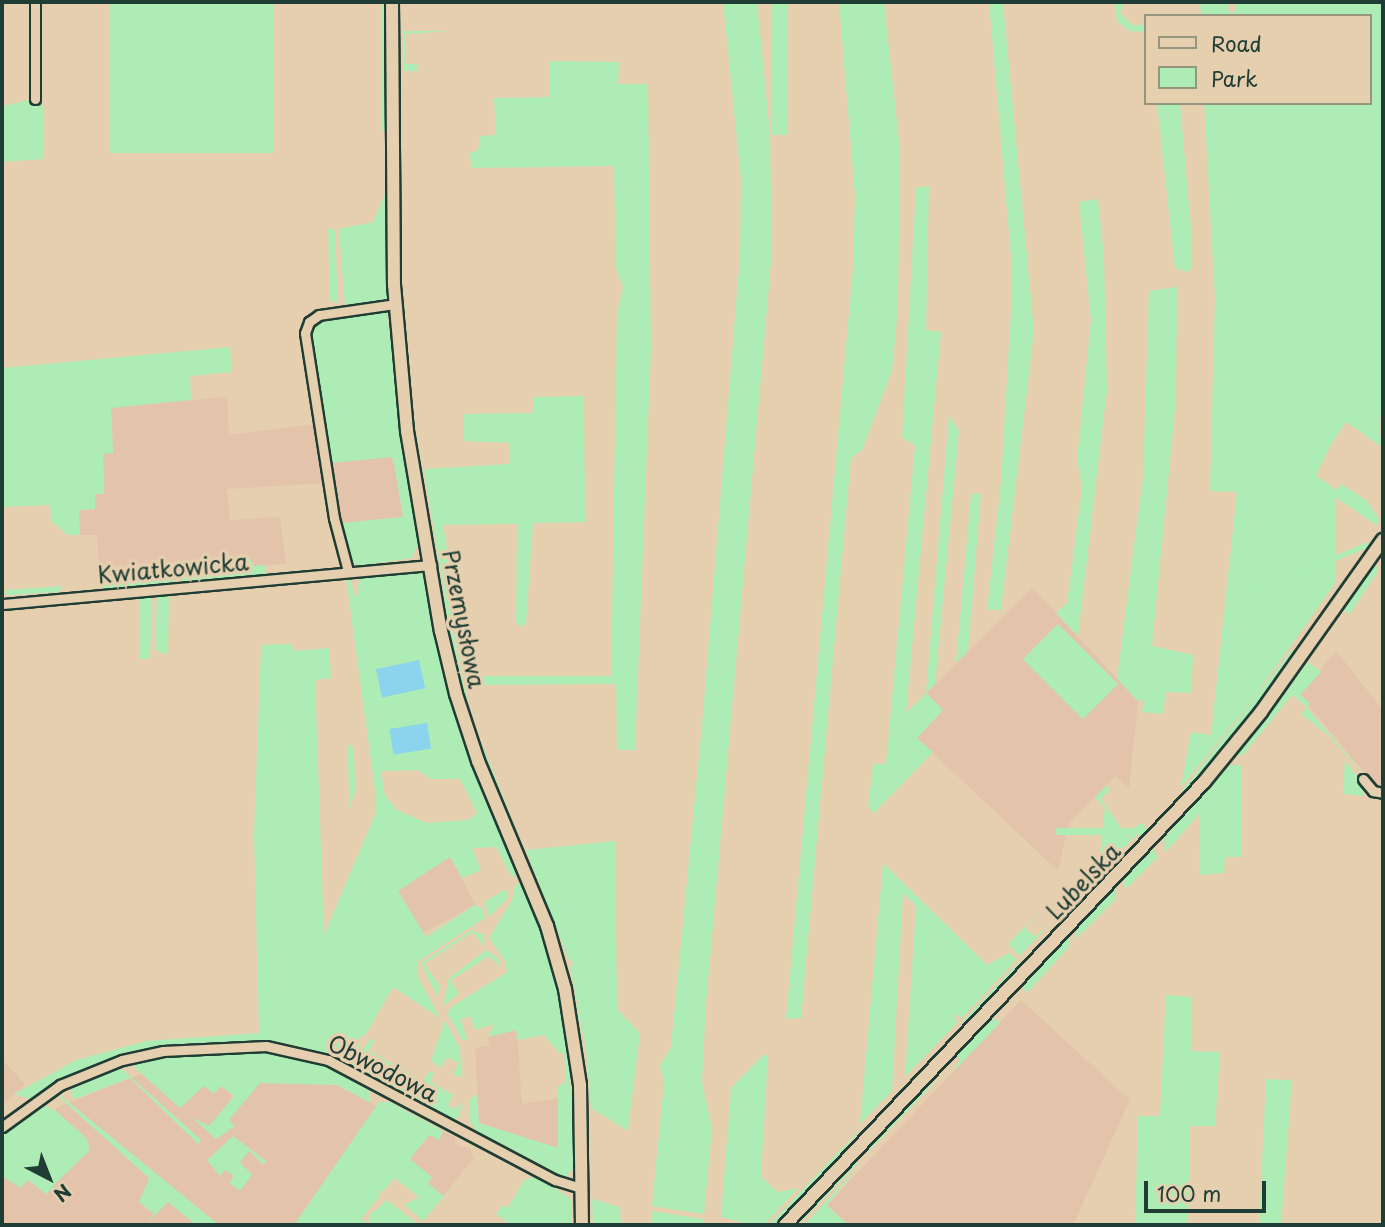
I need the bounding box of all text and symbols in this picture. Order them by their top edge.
legend [1144,14,1371,105]
text: Road [1211,27,1262,59]
text: Park [1211,62,1258,94]
street label: Przemysłowa [437,547,491,691]
street label: Kwiatkowicka [96,548,250,588]
street label: Lubelska [1040,837,1126,925]
street label: Obwodowa [324,1029,442,1107]
north arrow [14,1143,84,1213]
scale bar [1147,1168,1270,1212]
text: 100 m [1157,1177,1221,1209]
text: N [48,1178,78,1209]

